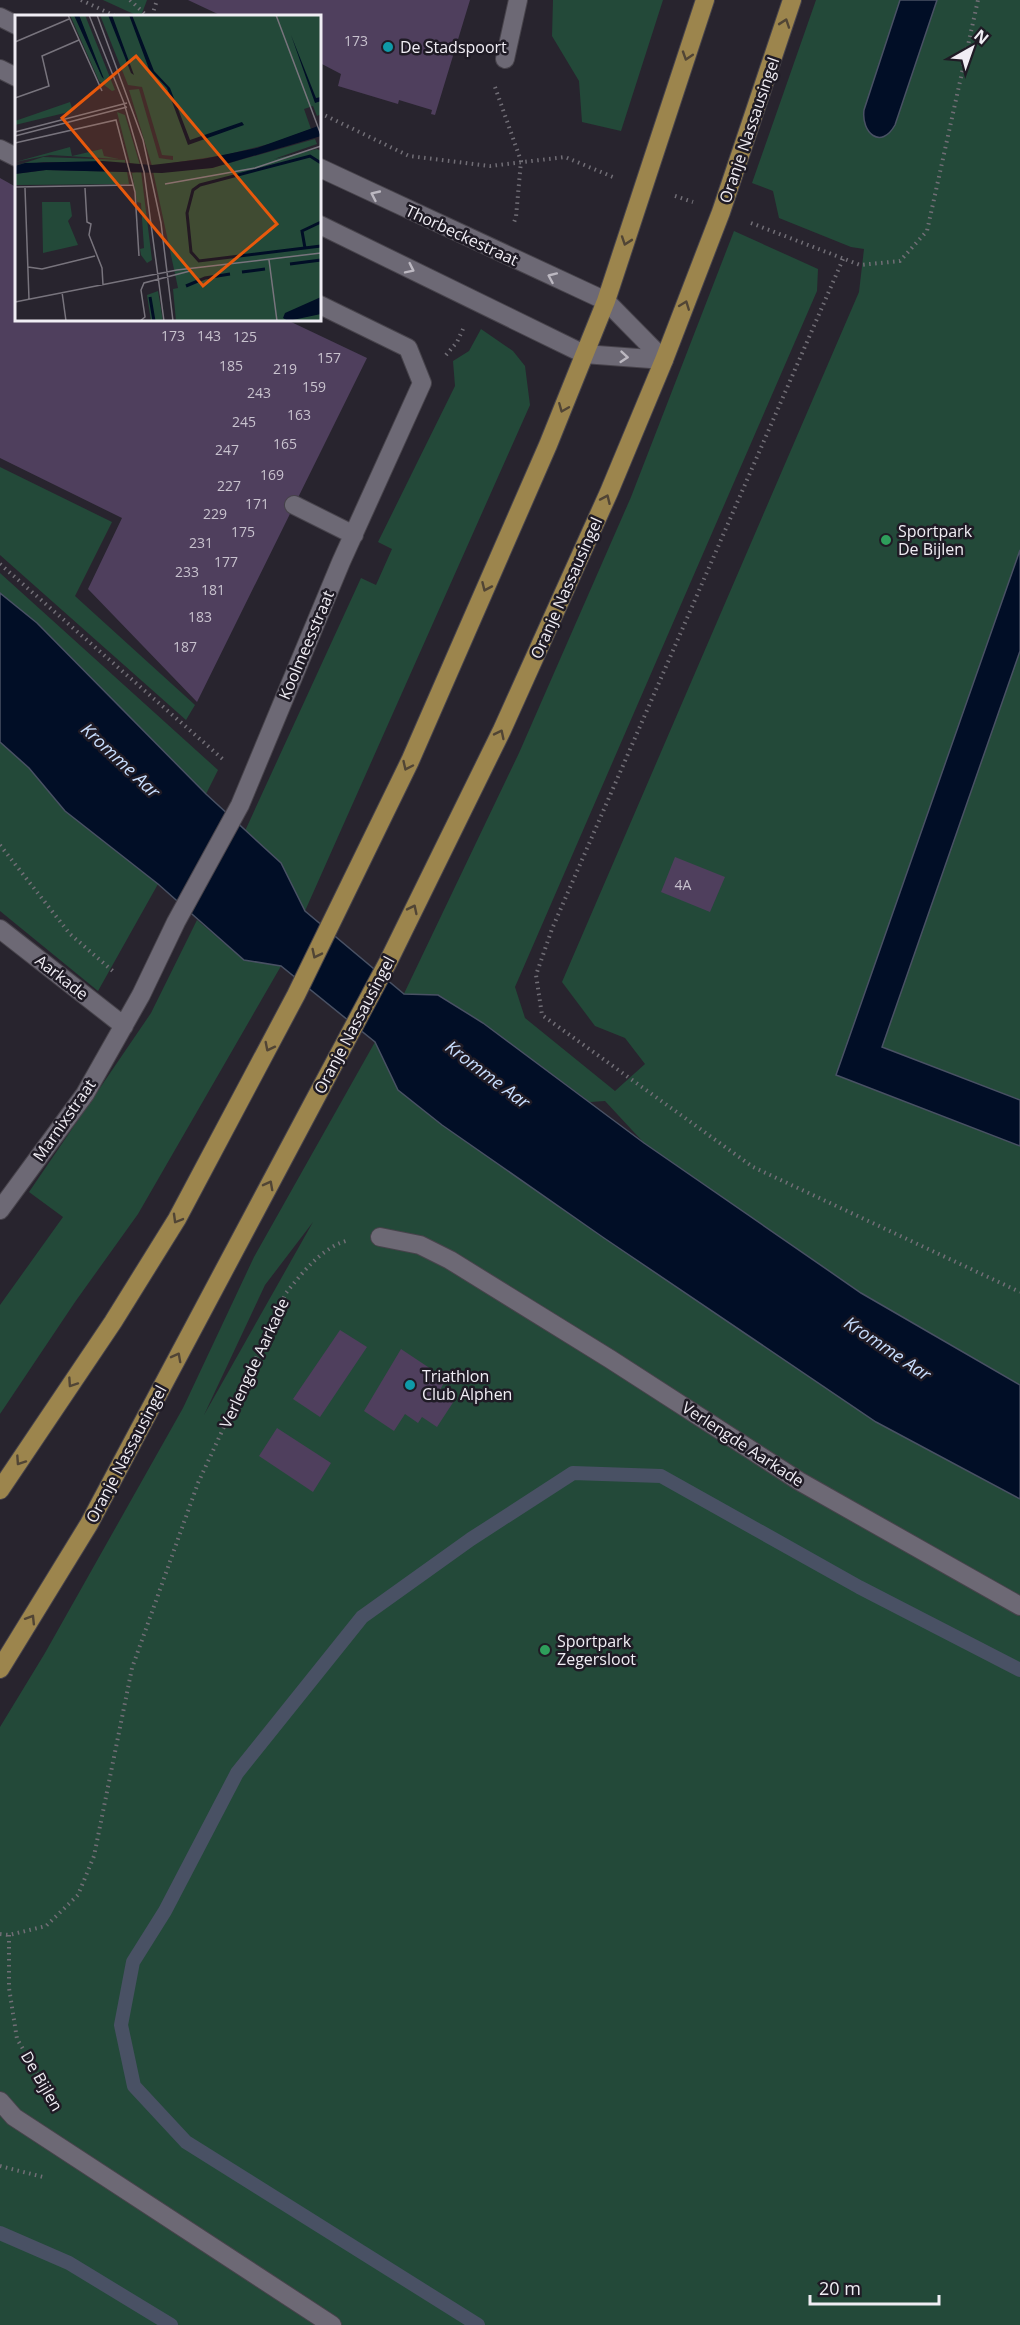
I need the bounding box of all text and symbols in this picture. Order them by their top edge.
inset map [15,15,321,321]
one-way arrow [777,18,790,29]
north arrow [942,18,1002,78]
text: N [970,24,994,49]
house number: 173 [344,31,368,50]
place label: De Stadspoort [400,36,507,58]
marker: De Stadspoort [381,40,395,54]
one-way arrow [682,50,695,61]
street label: Oranje Nassausingel [714,54,784,206]
one-way arrow [371,190,382,202]
street label: Thorbeckestraat [402,199,522,271]
one-way arrow [621,235,634,246]
one-way arrow [403,262,414,274]
one-way arrow [548,272,559,284]
one-way arrow [677,301,690,311]
house number: 173 [161,326,185,345]
house number: 143 [197,326,221,345]
house number: 125 [233,327,257,346]
house number: 157 [317,348,341,367]
one-way arrow [619,350,629,363]
house number: 185 [219,356,243,375]
house number: 219 [273,359,297,378]
house number: 159 [302,377,326,396]
house number: 243 [247,383,271,402]
one-way arrow [558,402,570,413]
house number: 163 [287,405,311,424]
house number: 245 [232,412,256,431]
house number: 165 [273,434,297,453]
house number: 247 [215,440,239,459]
house number: 169 [260,465,284,484]
house number: 227 [217,476,241,495]
house number: 171 [245,494,269,513]
one-way arrow [598,495,610,506]
house number: 229 [203,504,227,523]
street label: Oranje Nassausingel [525,514,607,662]
place label: Sportpark De Bijlen [898,520,973,560]
house number: 175 [231,522,255,541]
house number: 231 [189,533,213,552]
marker: Sportpark De Bijlen [879,533,893,547]
house number: 177 [214,552,238,571]
house number: 233 [175,562,199,581]
house number: 181 [201,580,225,599]
one-way arrow [481,581,493,592]
street label: Koolmeesstraat [273,587,339,703]
house number: 183 [188,607,212,626]
house number: 187 [173,637,197,656]
water label: Kromme Aar [76,717,166,803]
one-way arrow [492,730,504,741]
one-way arrow [403,759,415,770]
house number: 4A [675,875,692,894]
one-way arrow [406,905,418,916]
one-way arrow [311,948,323,959]
street label: Aarkade [31,949,93,1005]
street label: Oranje Nassausingel [308,952,400,1098]
water label: Kromme Aar [441,1034,536,1114]
one-way arrow [265,1041,276,1052]
street label: Marnixstraat [28,1074,101,1165]
one-way arrow [262,1181,273,1191]
one-way arrow [172,1213,184,1223]
street label: Verlengde Aarkade [214,1294,294,1432]
water label: Kromme Aar [840,1310,937,1386]
one-way arrow [170,1353,181,1364]
place label: Triathlon Club Alphen [422,1365,512,1405]
one-way arrow [68,1377,79,1388]
marker: Triathlon Club Alphen [403,1378,417,1392]
street label: Oranje Nassausingel [80,1381,172,1527]
street label: Verlengde Aarkade [678,1396,808,1492]
one-way arrow [16,1454,27,1465]
one-way arrow [23,1615,35,1625]
place label: Sportpark Zegersloot [557,1630,636,1670]
marker: Sportpark Zegersloot [538,1643,552,1657]
street label: De Bijlen [16,2047,68,2115]
scale bar [810,2268,939,2306]
text: 20 m [819,2276,861,2300]

